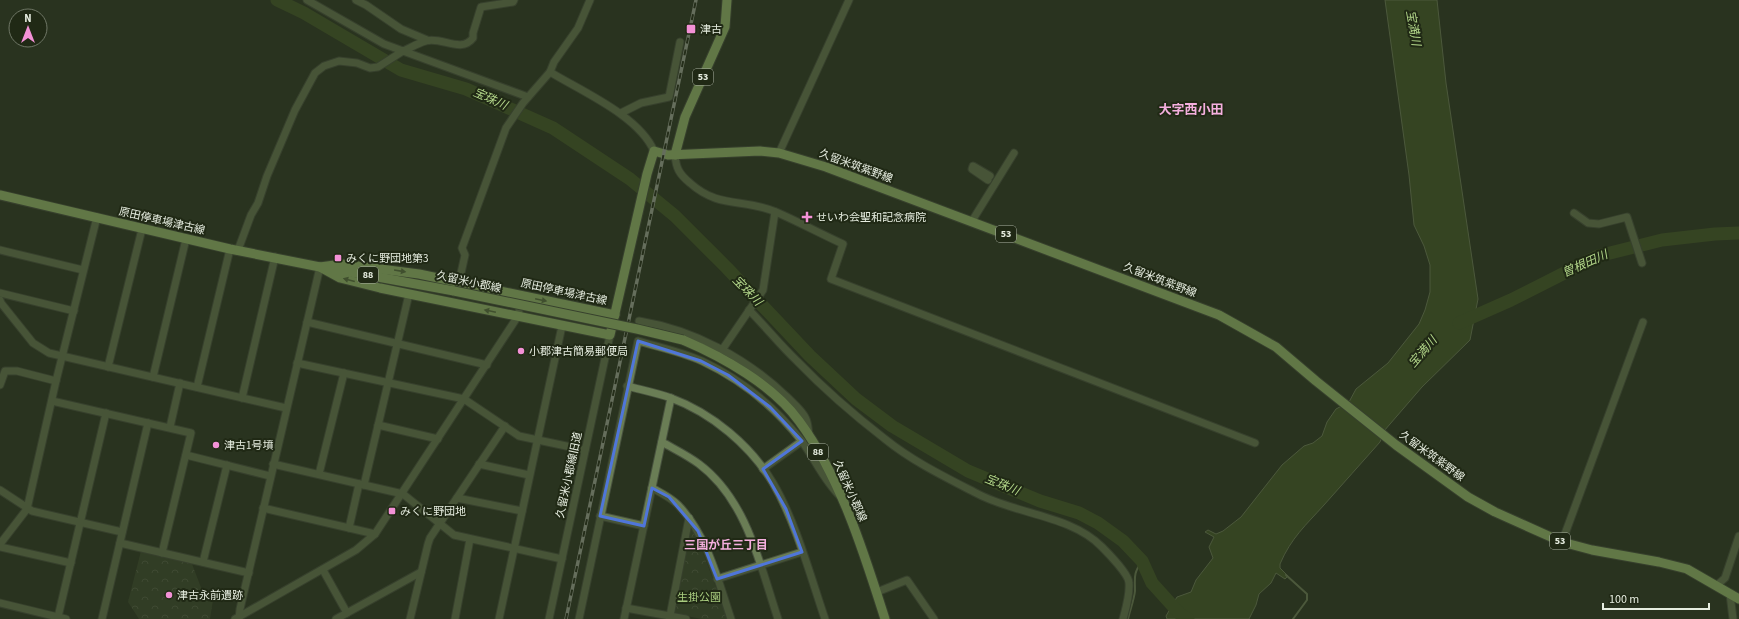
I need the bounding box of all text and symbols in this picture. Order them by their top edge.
north arrow [8,8,48,48]
water label: 宝満川 [1402,9,1425,49]
text: N [24,11,32,26]
place label: 津古 [700,22,722,37]
marker: 津古 [685,23,697,35]
road number: 53 [693,69,713,85]
water label: 宝珠川 [470,84,512,115]
district label: 大字西小田 [1158,101,1224,119]
street label: 久留米筑紫野線 [817,146,895,186]
street label: 原田停車場津古線 [117,204,207,238]
place label: せいわ会聖和記念病院 [816,210,926,225]
marker: せいわ会聖和記念病院 [801,211,813,223]
road number: 53 [996,226,1016,242]
water label: 曽根田川 [1560,246,1612,282]
place label: みくに野団地第3 [346,251,428,266]
marker: みくに野団地第3 [333,253,343,263]
street label: 久留米筑紫野線 [1121,259,1199,301]
road number: 88 [358,267,378,283]
one-way arrow [394,268,406,274]
street label: 久留米小郡線 [435,268,503,296]
water label: 宝珠川 [728,272,767,311]
street label: 原田停車場津古線 [519,276,609,308]
one-way arrow [343,277,355,283]
one-way arrow [535,297,547,303]
one-way arrow [484,307,496,313]
water label: 宝満川 [1405,331,1443,371]
place label: 小郡津古簡易郵便局 [529,344,628,359]
marker: 小郡津古簡易郵便局 [516,346,526,356]
street label: 久留米筑紫野線 [1396,427,1468,485]
street label: 久留米小郡線旧道 [553,430,585,520]
place label: 津古1号墳 [224,438,273,453]
marker: 津古1号墳 [211,440,221,450]
road number: 88 [808,444,828,460]
street label: 久留米小郡線 [830,458,870,524]
water label: 宝珠川 [982,470,1024,500]
place label: みくに野団地 [400,504,466,519]
marker: みくに野団地 [387,506,397,516]
road number: 53 [1550,533,1570,549]
district label: 三国が丘三丁目 [684,537,768,554]
scale bar [1603,585,1709,611]
place label: 津古永前遺跡 [177,588,243,603]
marker: 津古永前遺跡 [164,590,174,600]
park label: 生掛公園 [677,590,721,605]
text: 100 m [1609,591,1639,608]

